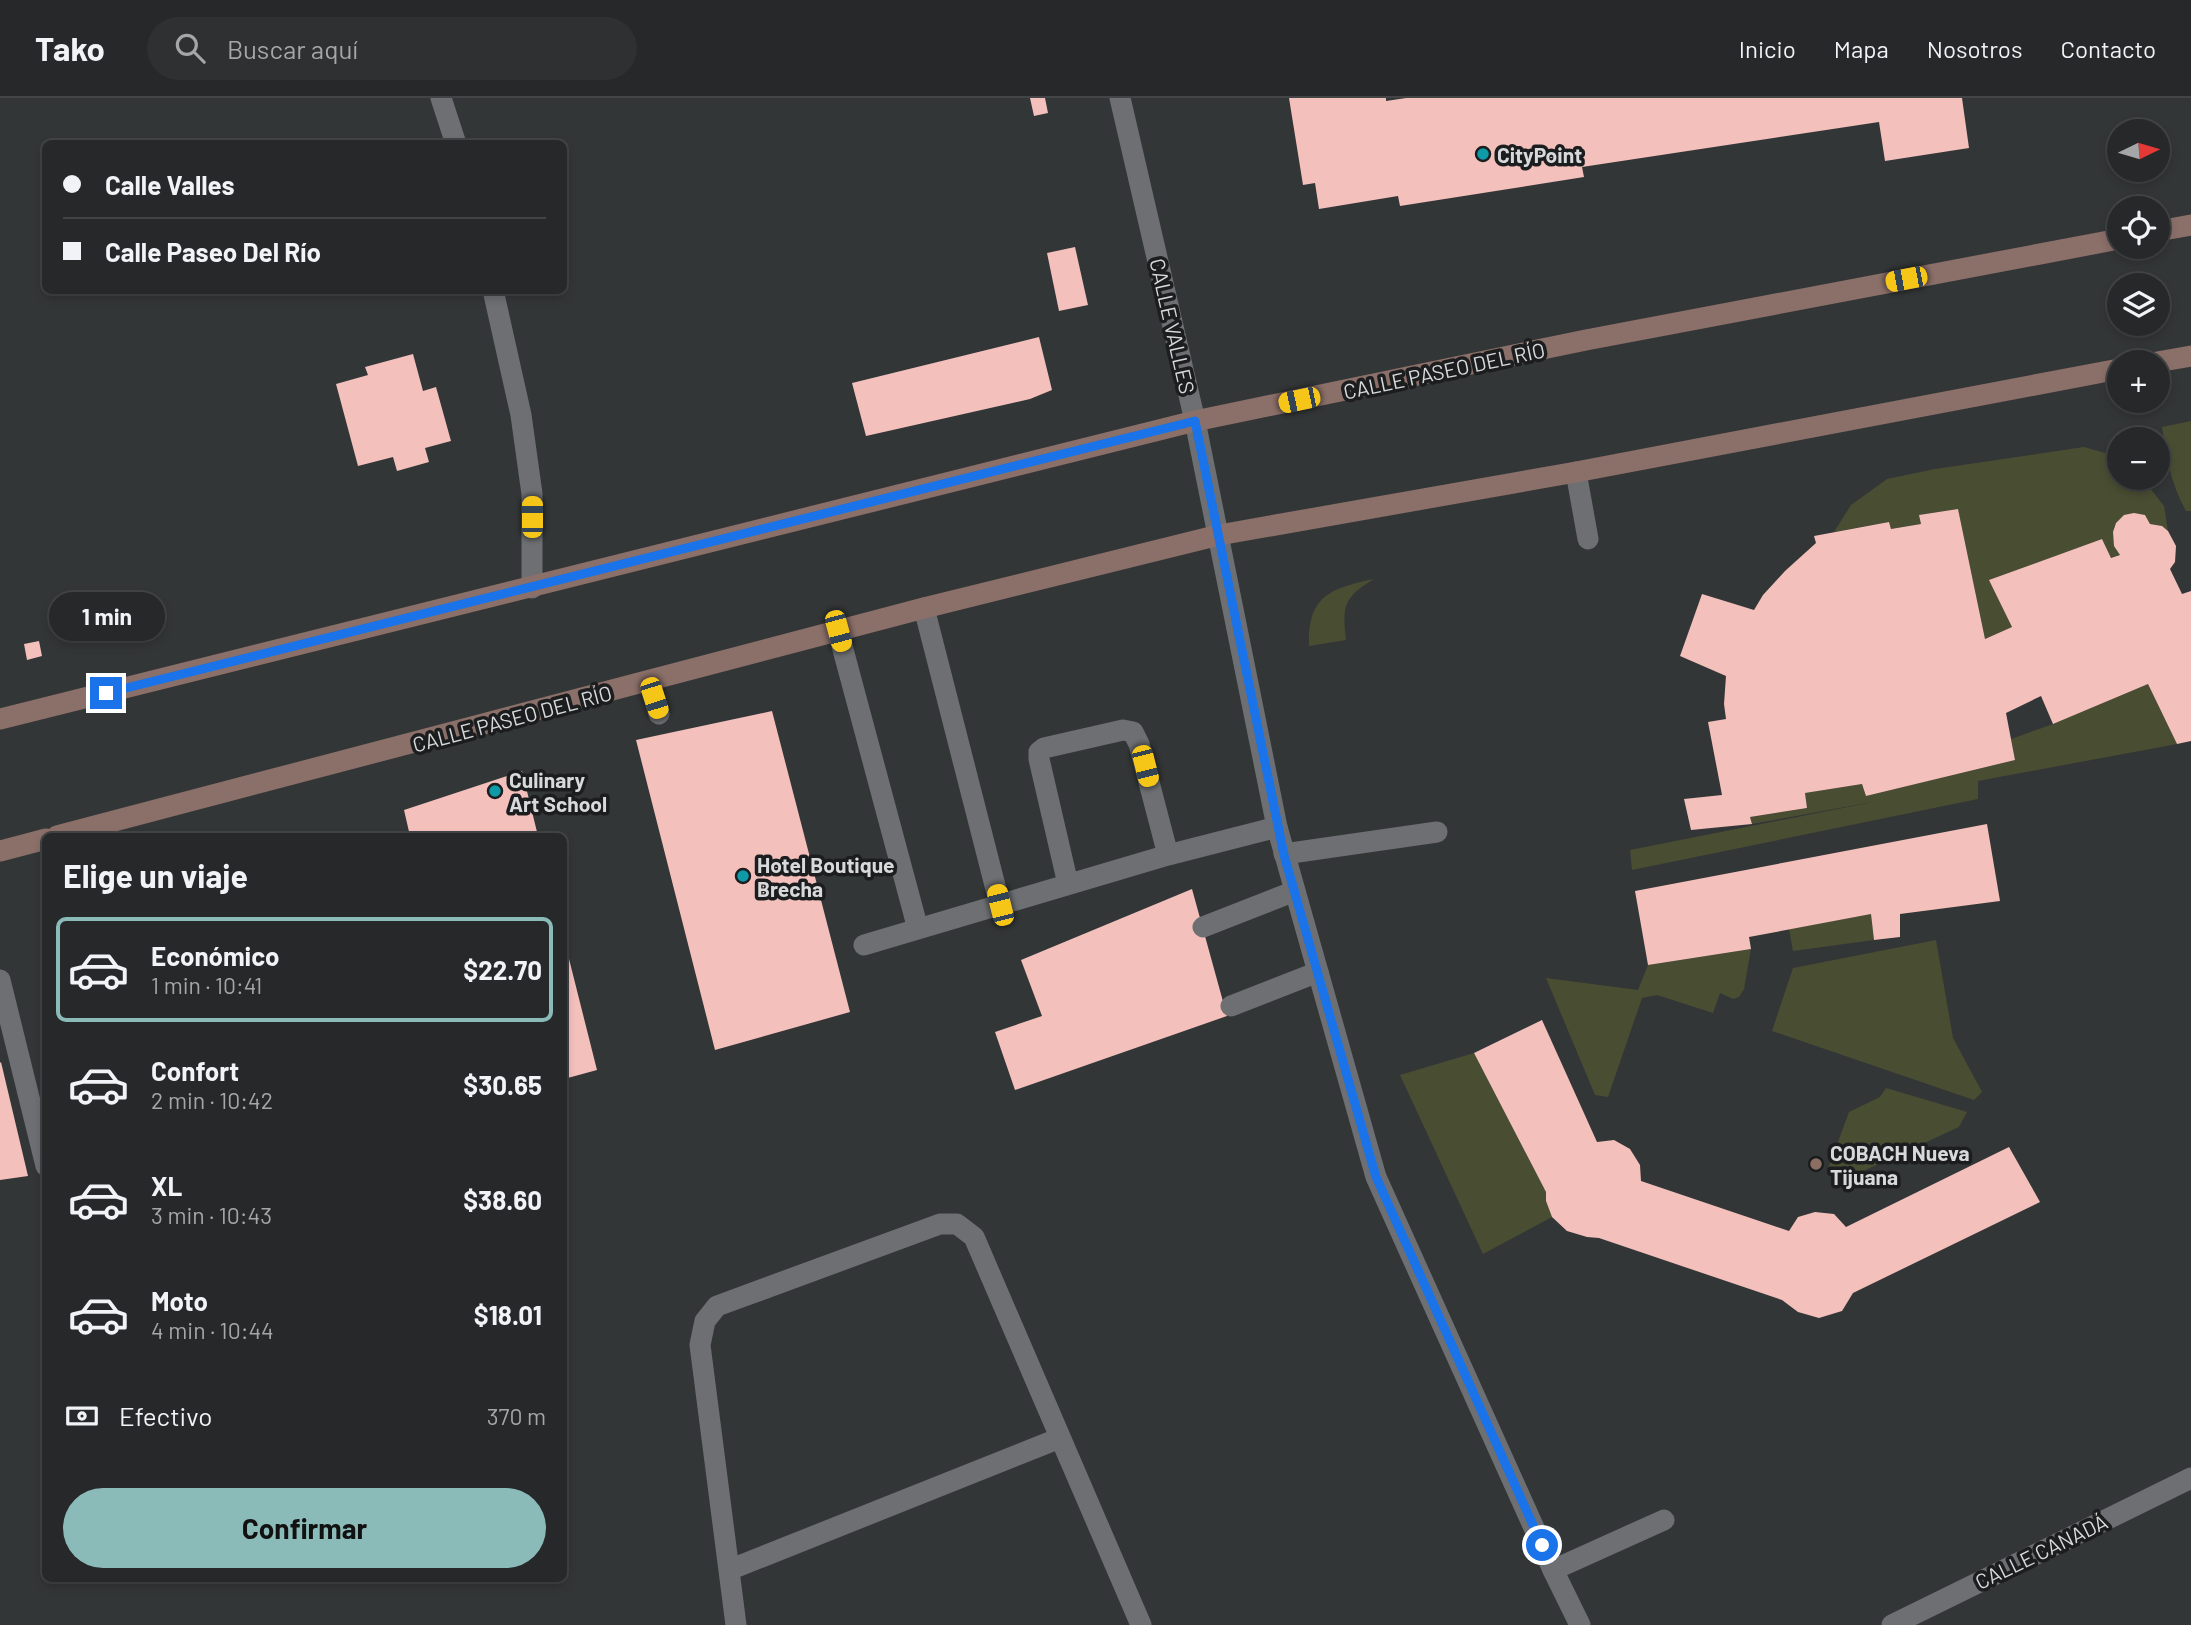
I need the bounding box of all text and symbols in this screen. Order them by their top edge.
search box [147,17,637,80]
text: Tako [35,28,105,68]
icon: search [171,29,209,67]
text: Buscar aquí [227,33,358,64]
text: Inicio [1739,34,1796,63]
text: Mapa [1834,34,1889,63]
text: Nosotros [1927,34,2023,63]
text: Contacto [2061,34,2156,63]
north arrow [2107,119,2170,182]
map controls [2107,119,2170,490]
place label: CityPoint [1497,142,1582,167]
marker: CityPoint [1475,146,1491,162]
text: Calle Valles [105,169,235,200]
button: locate [2107,196,2170,259]
text: Calle Paseo Del Río [105,236,321,267]
street label: CALLE VALLES [1145,256,1201,396]
car [1884,265,1929,293]
button: layers [2107,273,2170,336]
street label: CALLE PASEO DEL RÍO [1341,336,1547,404]
button: + [2107,350,2170,413]
car [1277,385,1322,415]
button: − [2107,427,2170,490]
car [522,496,543,538]
callout: 1 min [48,592,164,640]
text: 1 min [82,602,132,630]
car [823,608,854,654]
car [638,675,671,721]
route end [90,677,122,709]
street label: CALLE PASEO DEL RÍO [409,679,615,757]
car [1130,743,1161,789]
place label: Culinary Art School [509,767,607,816]
marker: Culinary Art School [487,783,503,799]
place label: Hotel Boutique Brecha [757,852,895,901]
text: Elige un viaje [63,856,248,894]
marker: Hotel Boutique Brecha [735,868,751,884]
car [985,882,1016,928]
icon: car [67,938,130,1001]
text: Económico [151,940,280,971]
text: $22.70 [463,954,542,985]
text: 1 min · 10:41 [151,971,262,999]
icon: car [67,1053,130,1116]
text: Confort [151,1055,239,1086]
text: $30.65 [463,1069,542,1100]
text: 2 min · 10:42 [151,1086,273,1114]
place label: COBACH Nueva Tijuana [1830,1140,1970,1189]
marker: COBACH Nueva Tijuana [1808,1156,1824,1172]
icon: car [67,1168,130,1231]
text: XL [151,1170,182,1201]
text: $38.60 [463,1184,542,1215]
text: 3 min · 10:43 [151,1201,272,1229]
icon: car [67,1283,130,1346]
text: Moto [151,1285,208,1316]
text: $18.01 [474,1299,542,1330]
text: 4 min · 10:44 [151,1316,274,1344]
icon: cash [63,1397,101,1435]
text: Efectivo [119,1400,212,1431]
text: 370 m [487,1402,546,1430]
button: Confirmar [63,1488,546,1568]
street label: CALLE CANADÁ [1971,1508,2111,1594]
route start [1526,1529,1558,1561]

